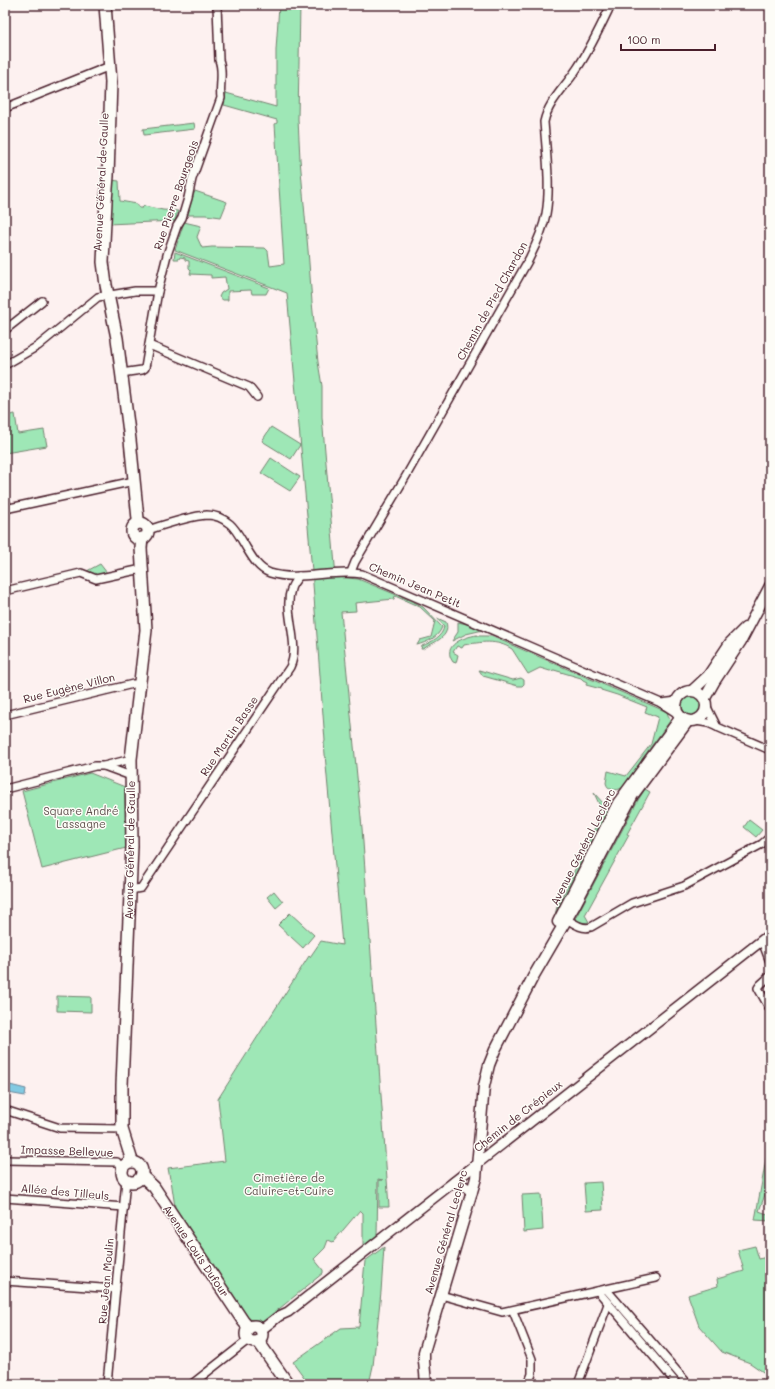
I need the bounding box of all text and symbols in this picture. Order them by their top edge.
scale bar [621,26,715,52]
text: 100 m [627,31,661,47]
street label: Avenue Général de Gaulle [89,112,112,252]
street label: Rue Pierre Bourgeois [150,138,201,252]
street label: Chemin de Pied Chardon [453,239,530,363]
street label: Chemin Jean Petit [367,558,464,611]
street label: Rue Eugène Villon [21,669,116,706]
street label: Rue Martin Basse [196,693,261,779]
street label: Avenue Général de Gaulle [121,780,138,919]
street label: Avenue Général Leclerc [547,786,618,908]
park label: Square André Lassagne [44,803,119,831]
street label: Chemin de Crépieux [470,1076,565,1155]
street label: Impasse Bellevue [20,1141,114,1160]
street label: Avenue Général Leclerc [421,1168,470,1296]
park label: Cimetière de Caluire-et-Cuire [244,1170,334,1198]
street label: Allée des Tilleuls [20,1180,110,1203]
street label: Avenue Louis Dufour [160,1202,233,1300]
street label: Rue Jean Moulin [94,1237,117,1325]

